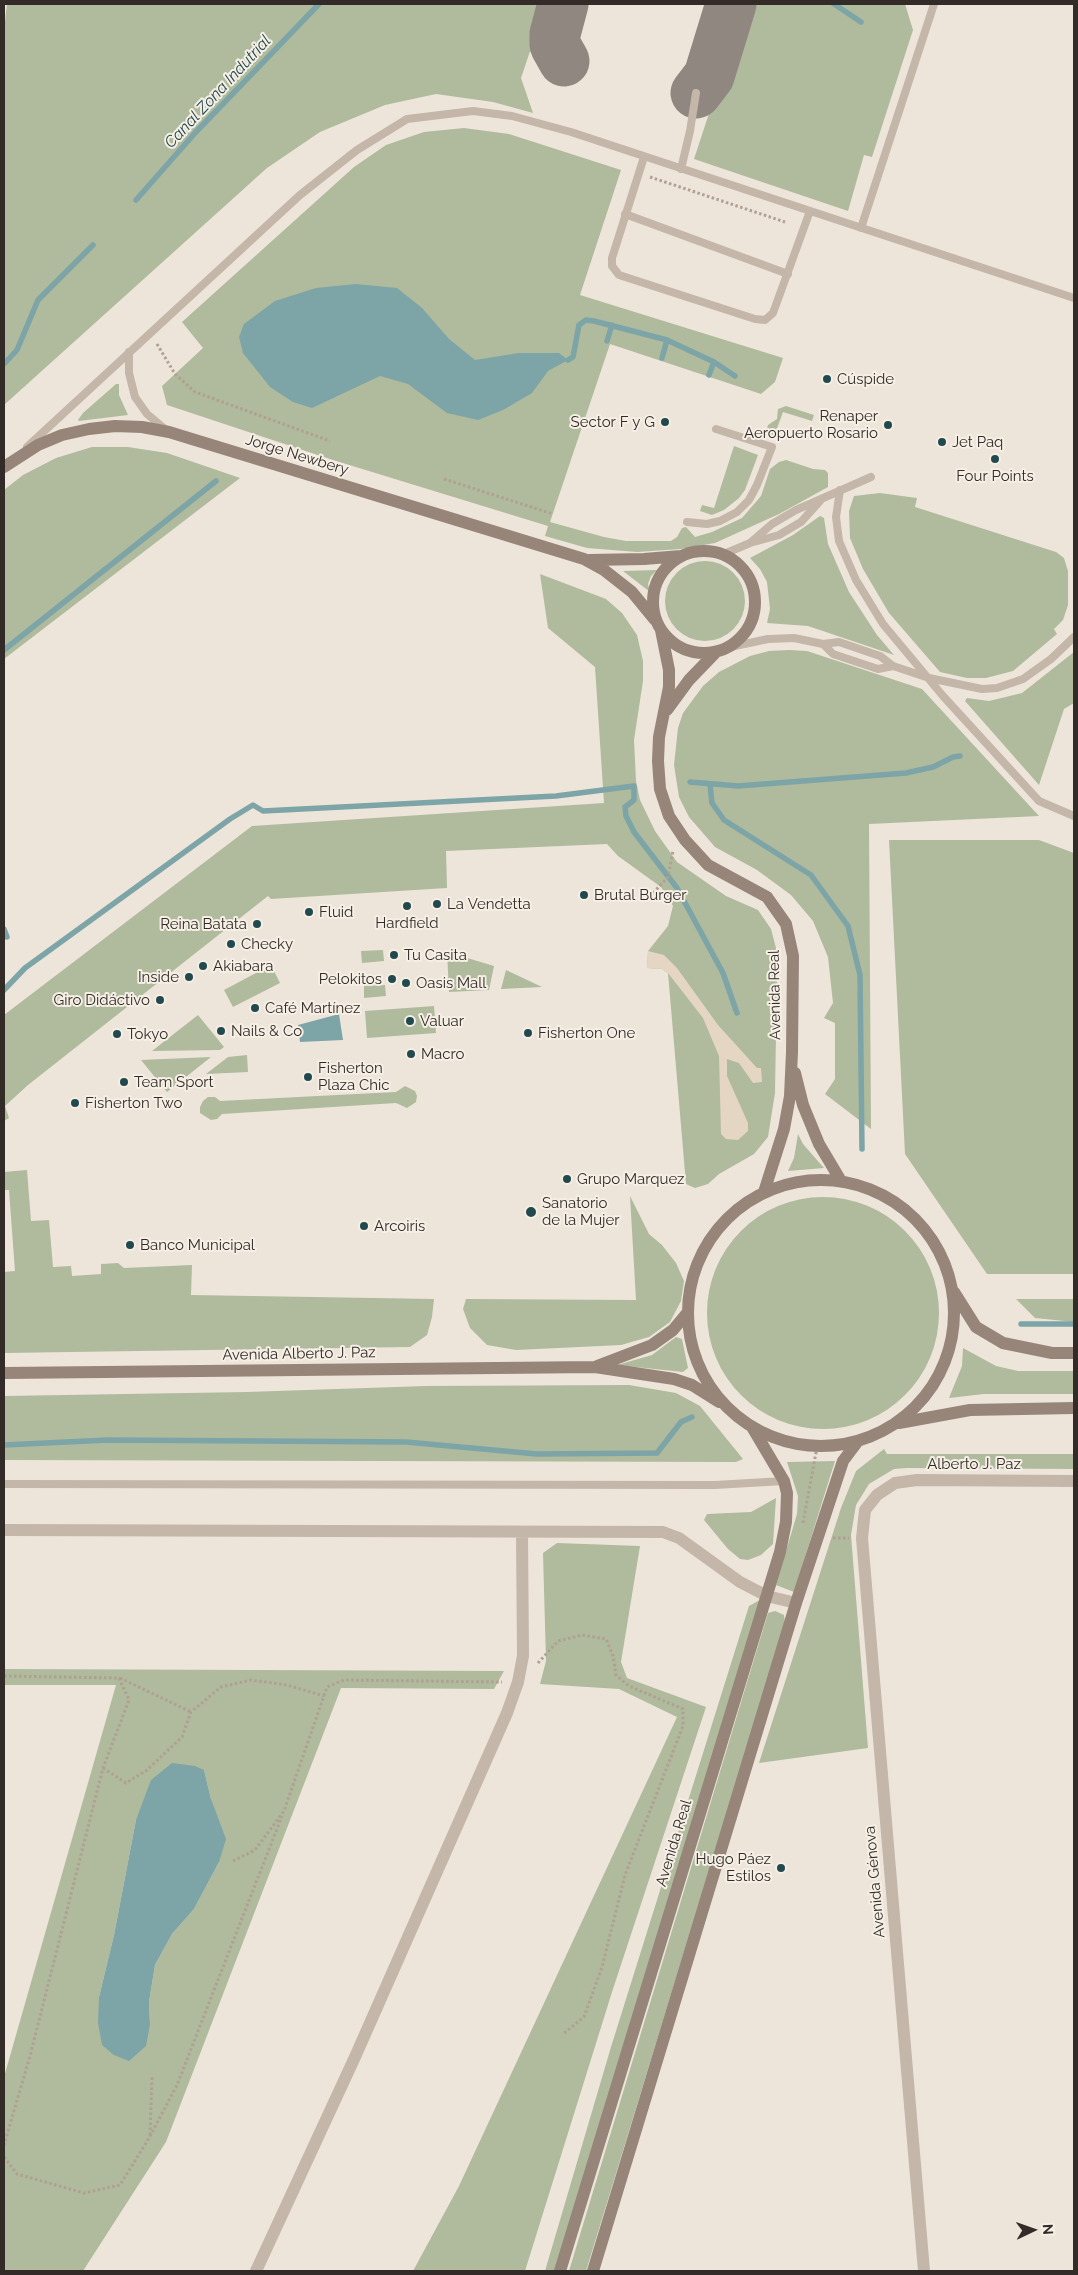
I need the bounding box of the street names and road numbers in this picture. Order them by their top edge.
street label: Jorge Newbery [243,431,351,479]
street label: Avenida Real [765,950,785,1040]
street label: Avenida Alberto J. Paz [222,1344,376,1364]
street label: Alberto J. Paz [927,1455,1021,1473]
street label: Avenida Real [652,1797,696,1889]
street label: Avenida Génova [861,1825,889,1939]

